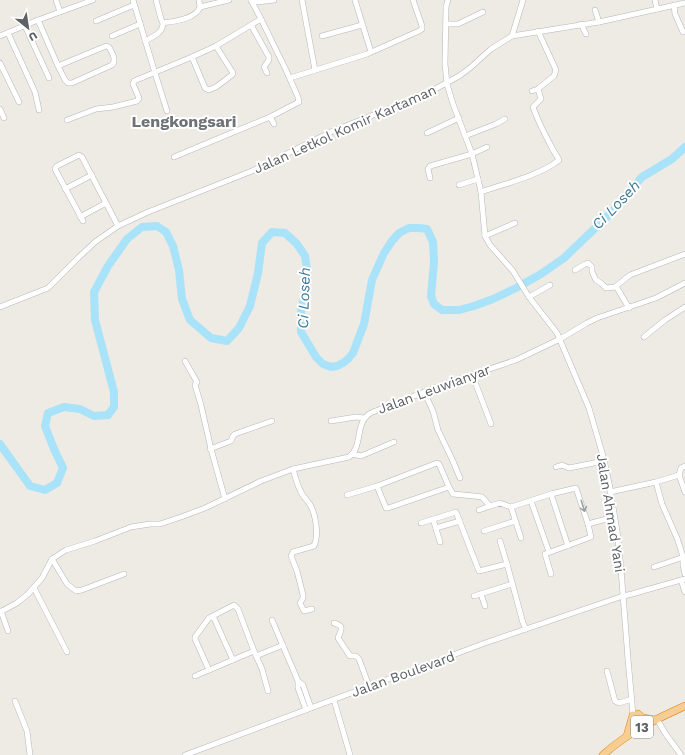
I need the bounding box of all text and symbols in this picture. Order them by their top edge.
north arrow [8,8,48,48]
text: U [26,29,39,44]
street label: Jalan Letkol Komir Kartaman [251,81,439,177]
district label: Lengkongsari [132,112,237,131]
water label: Ci Loseh [588,177,644,233]
water label: Ci Loseh [294,267,314,329]
street label: Jalan Leuwianyar [376,361,493,417]
street label: Jalan Ahmad Yani [594,453,628,573]
one-way arrow [579,500,587,512]
street label: Jalan Boulevard [349,648,457,700]
road number: 13 [631,716,653,738]

